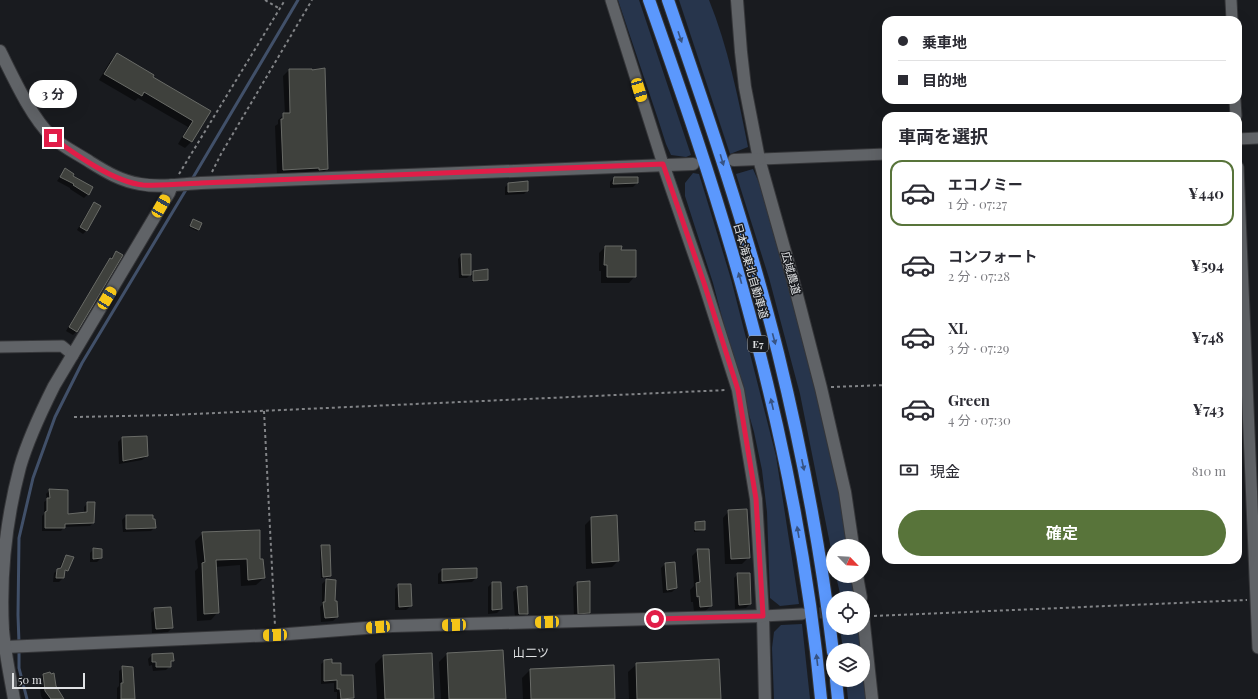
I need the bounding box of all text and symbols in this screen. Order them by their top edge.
one-way arrow [677,31,683,43]
text: 乗車地 [922,32,967,52]
text: 目的地 [922,70,967,90]
car [630,77,648,103]
callout: 3 分 [29,80,77,108]
text: 3 分 [42,85,64,102]
text: 車両を選択 [898,124,988,148]
route end [44,129,62,147]
one-way arrow [719,154,725,166]
text: エコノミー [948,174,1023,194]
icon: car [900,175,936,211]
text: ¥440 [1188,183,1224,203]
car [150,193,172,219]
text: 1 分 · 07:27 [948,195,1007,212]
street label: 日本海東北自動車道 [731,221,772,321]
text: コンフォート [948,246,1038,266]
icon: car [900,247,936,283]
street label: 広域農道 [779,250,804,296]
text: ¥594 [1191,255,1224,275]
text: 2 分 · 07:28 [948,267,1010,284]
one-way arrow [737,272,743,284]
car [96,285,118,311]
text: XL [948,318,968,338]
icon: car [900,319,936,355]
text: ¥748 [1191,327,1224,347]
one-way arrow [771,333,777,345]
road number: E7 [748,336,768,352]
text: 3 分 · 07:29 [948,339,1009,356]
text: Green [948,390,990,410]
icon: car [900,391,936,427]
one-way arrow [769,398,775,410]
text: ¥743 [1193,399,1224,419]
text: 4 分 · 07:30 [948,411,1011,428]
one-way arrow [800,459,806,471]
icon: cash [898,459,920,481]
text: 現金 [930,461,960,481]
text: 810 m [1192,462,1226,479]
button: 確定 [898,510,1226,556]
one-way arrow [795,525,801,538]
north arrow [826,539,870,583]
map controls [826,539,870,687]
button: locate [826,591,870,635]
route start [646,610,664,628]
car [535,616,559,628]
car [442,619,466,631]
car [366,620,390,634]
car [263,629,287,641]
button: layers [826,643,870,687]
district label: 山二ツ [513,644,549,660]
one-way arrow [814,654,820,666]
scale bar [12,671,85,690]
text: 50 m [18,672,42,687]

